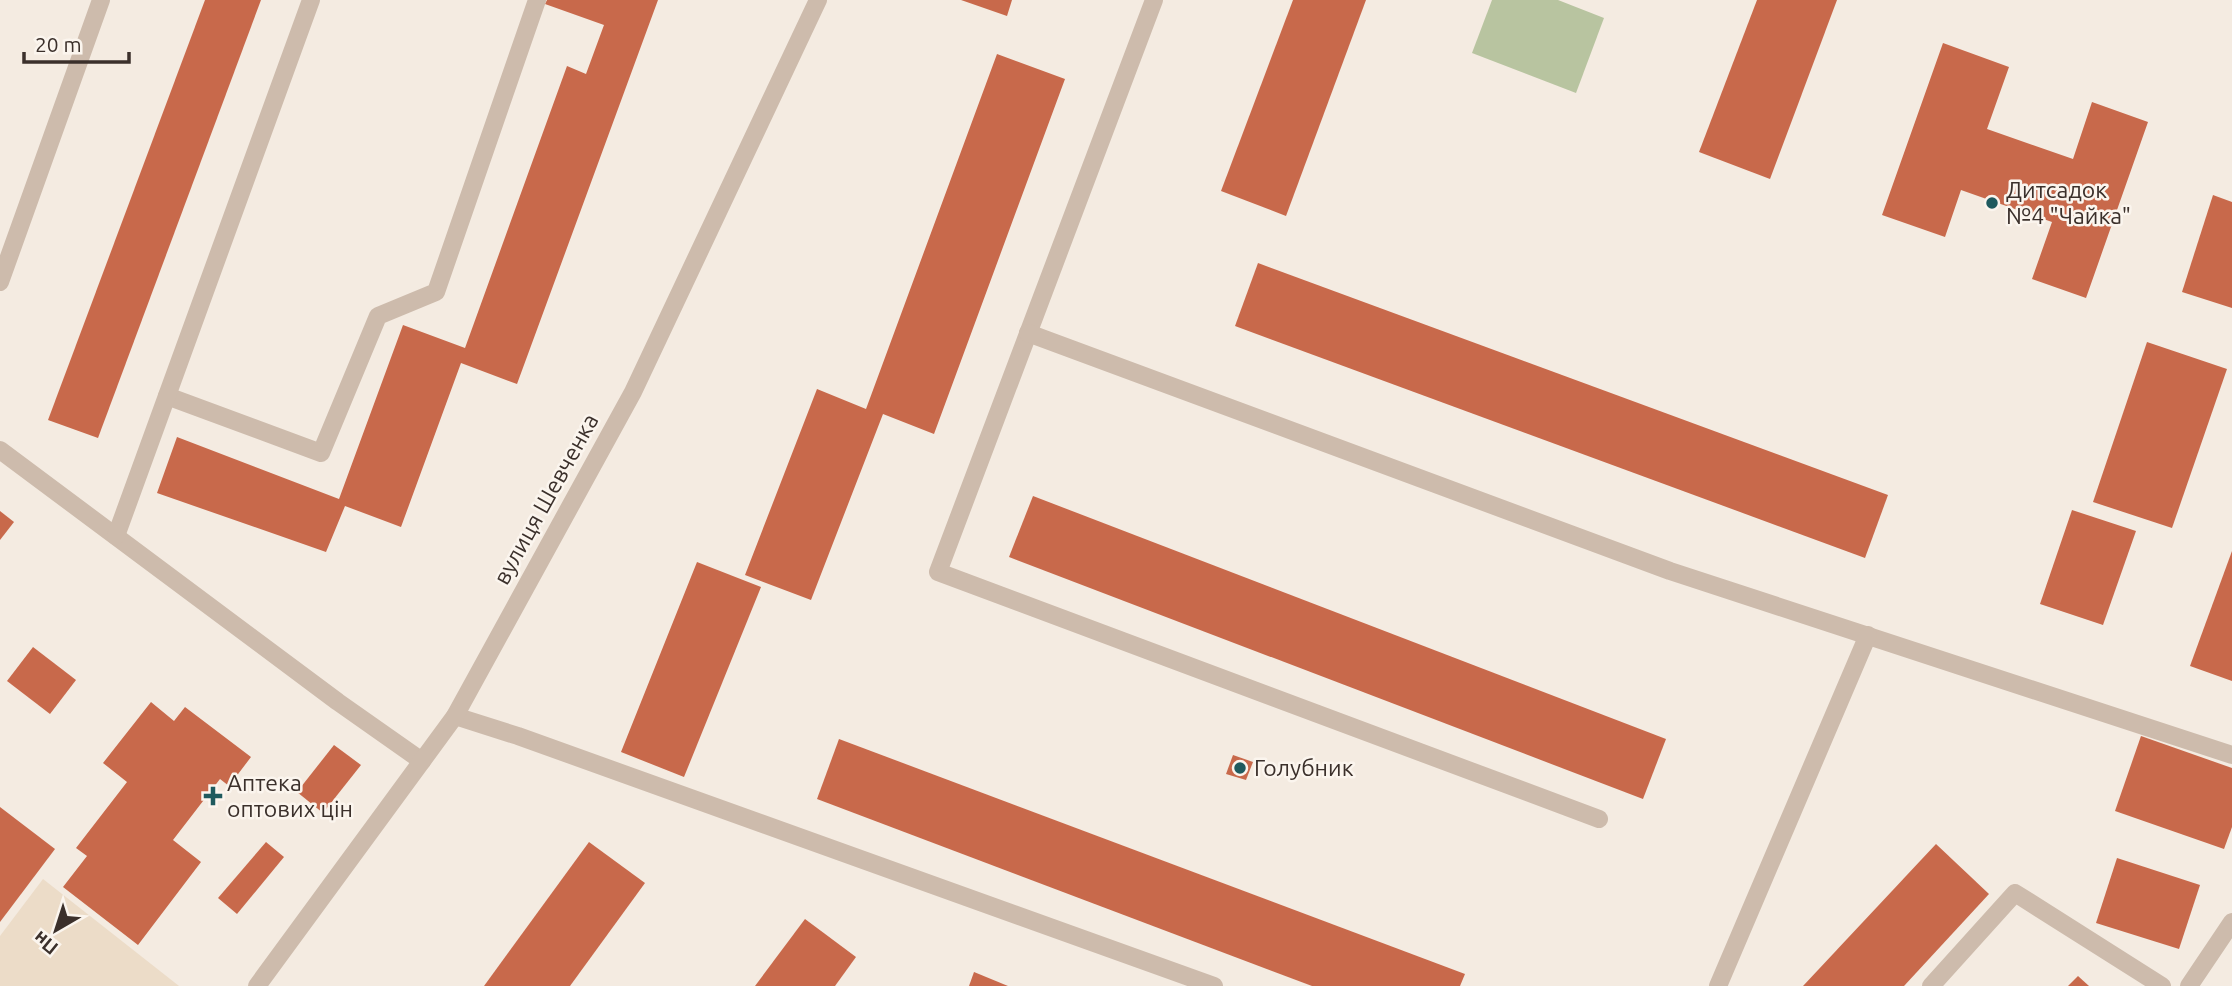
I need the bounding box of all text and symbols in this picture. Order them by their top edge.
scale bar [24,21,130,65]
text: 20 m [35,32,82,56]
place label: Дитсадок №4 "Чайка" [2006,177,2131,228]
marker: Дитсадок №4 "Чайка" [1984,195,2000,211]
street label: вулиця Шевченка [488,409,603,588]
place label: Голубник [1254,755,1354,780]
marker: Голубник [1232,760,1248,776]
place label: Аптека оптових цін [227,770,353,821]
marker: Аптека оптових цін [205,788,221,804]
north arrow [21,895,91,965]
text: Пн [29,927,62,960]

